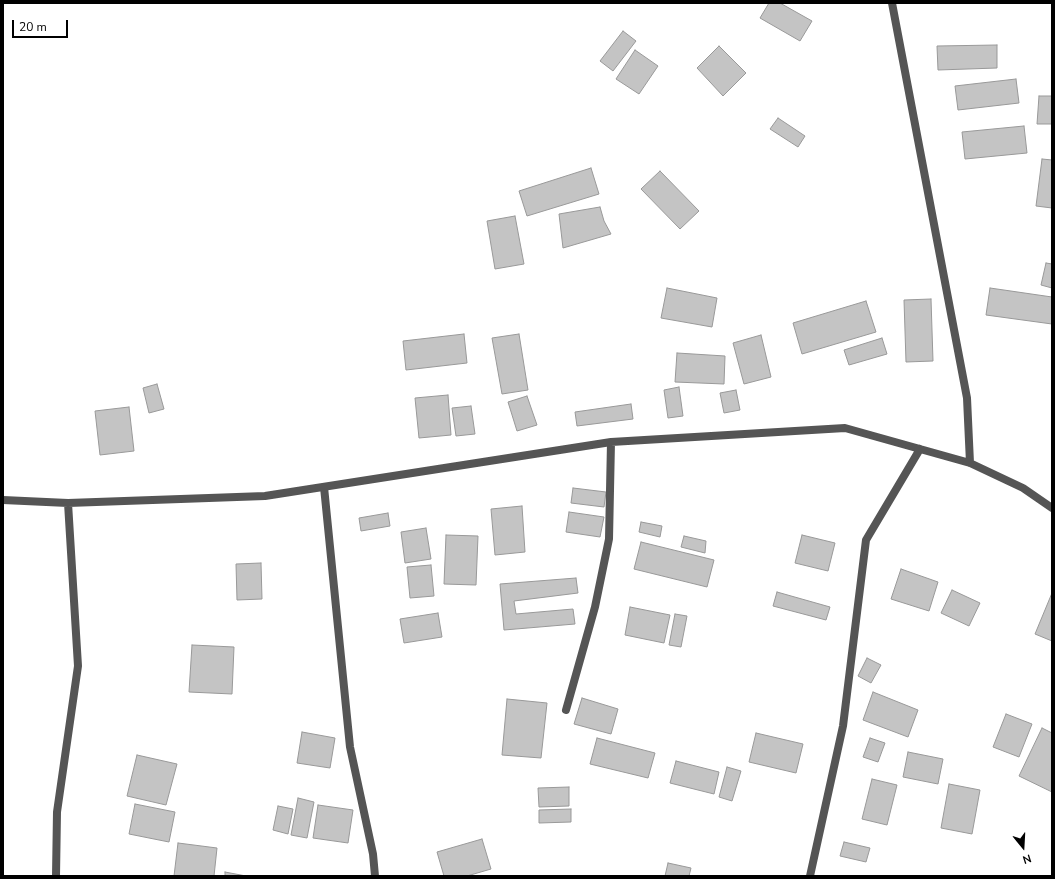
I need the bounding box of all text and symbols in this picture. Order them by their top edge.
scale bar [14,12,70,38]
text: 20 m [19,19,47,35]
north arrow [1003,827,1043,867]
text: N [1021,850,1033,867]

